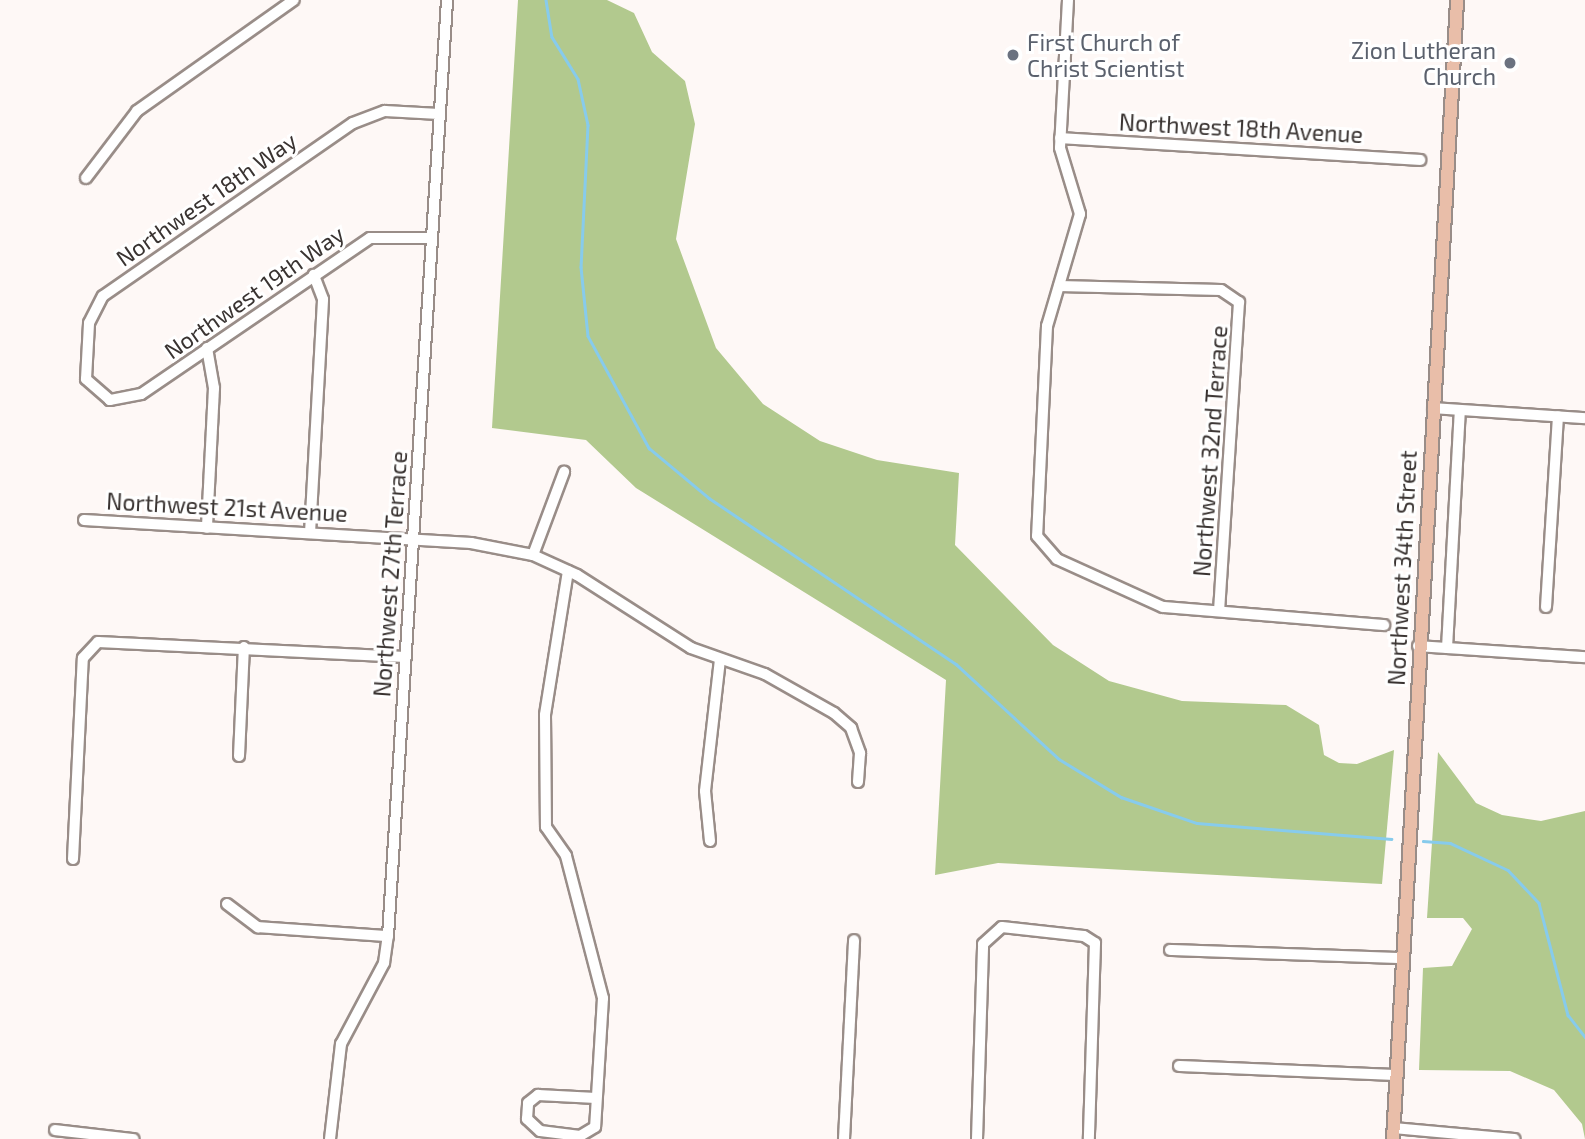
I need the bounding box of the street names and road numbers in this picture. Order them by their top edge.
street label: Northwest 18th Avenue [1118,108,1364,148]
street label: Northwest 18th Way [110,126,302,272]
street label: Northwest 19th Way [159,220,349,364]
street label: Northwest 32nd Terrace [1187,324,1233,578]
street label: Northwest 27th Terrace [368,450,412,698]
street label: Northwest 34th Street [1382,450,1422,686]
street label: Northwest 21st Avenue [105,487,349,527]

